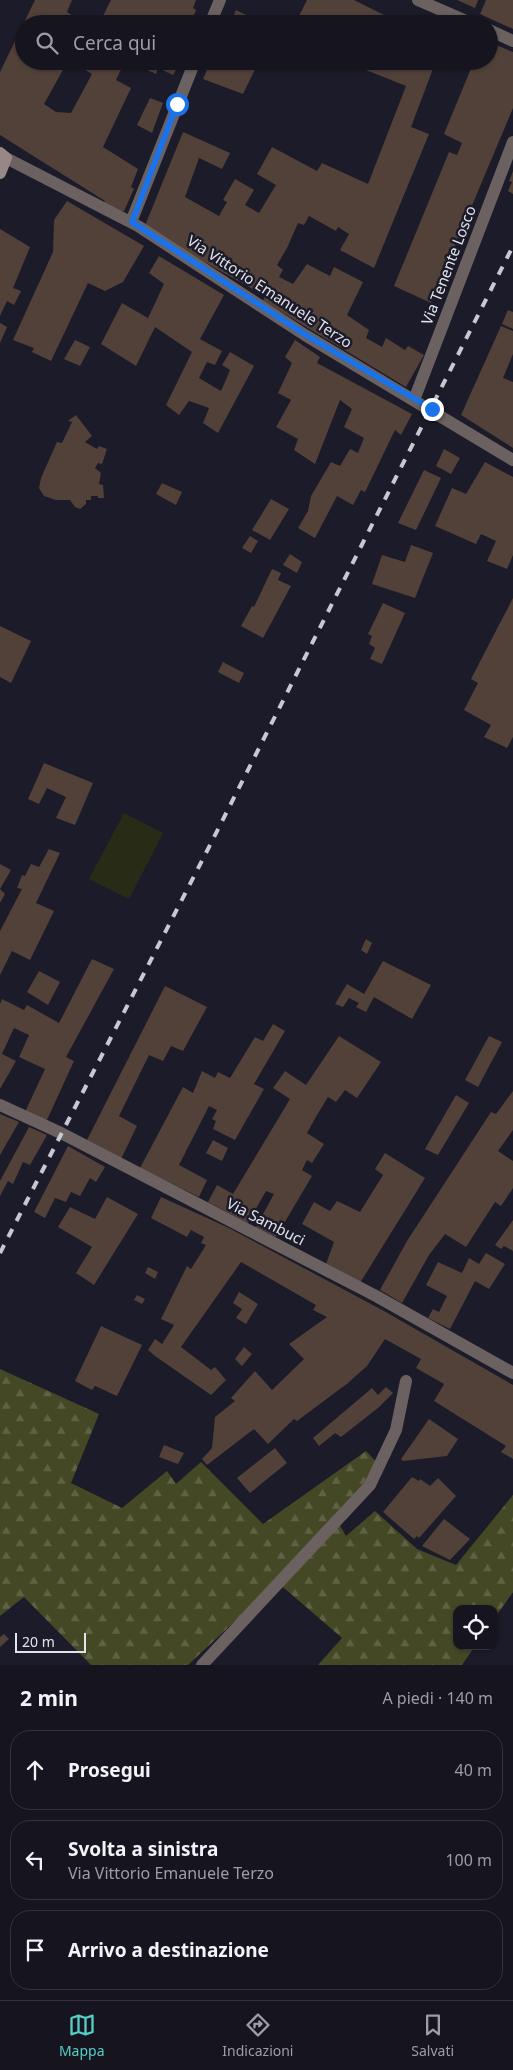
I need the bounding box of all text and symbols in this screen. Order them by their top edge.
search box [15,15,498,70]
icon: search [33,29,61,57]
text: Cerca qui [73,30,156,56]
route start [166,93,189,116]
street label: Via Tenente Losco [416,203,480,327]
street label: Via Vittorio Emanuele Terzo [184,230,356,352]
route end [421,398,444,421]
street label: Via Sambuci [223,1193,309,1249]
map controls [453,1605,498,1650]
button: locate [453,1605,498,1650]
scale bar [15,1630,86,1653]
text: 20 m [22,1632,55,1651]
text: 2 min [20,1684,78,1712]
text: A piedi · 140 m [382,1687,493,1709]
icon: ahead [21,1756,49,1784]
text: Prosegui [68,1757,151,1783]
text: 40 m [455,1759,492,1781]
text: Svolta a sinistra [68,1836,218,1862]
icon: left [21,1846,49,1874]
text: 100 m [445,1849,492,1871]
text: Via Vittorio Emanuele Terzo [68,1862,274,1884]
icon: arrive [21,1936,49,1964]
text: Arrivo a destinazione [68,1937,269,1963]
tab: Mappa [59,2011,105,2060]
tab: Indicazioni [222,2011,293,2060]
tab: Salvati [411,2011,454,2060]

